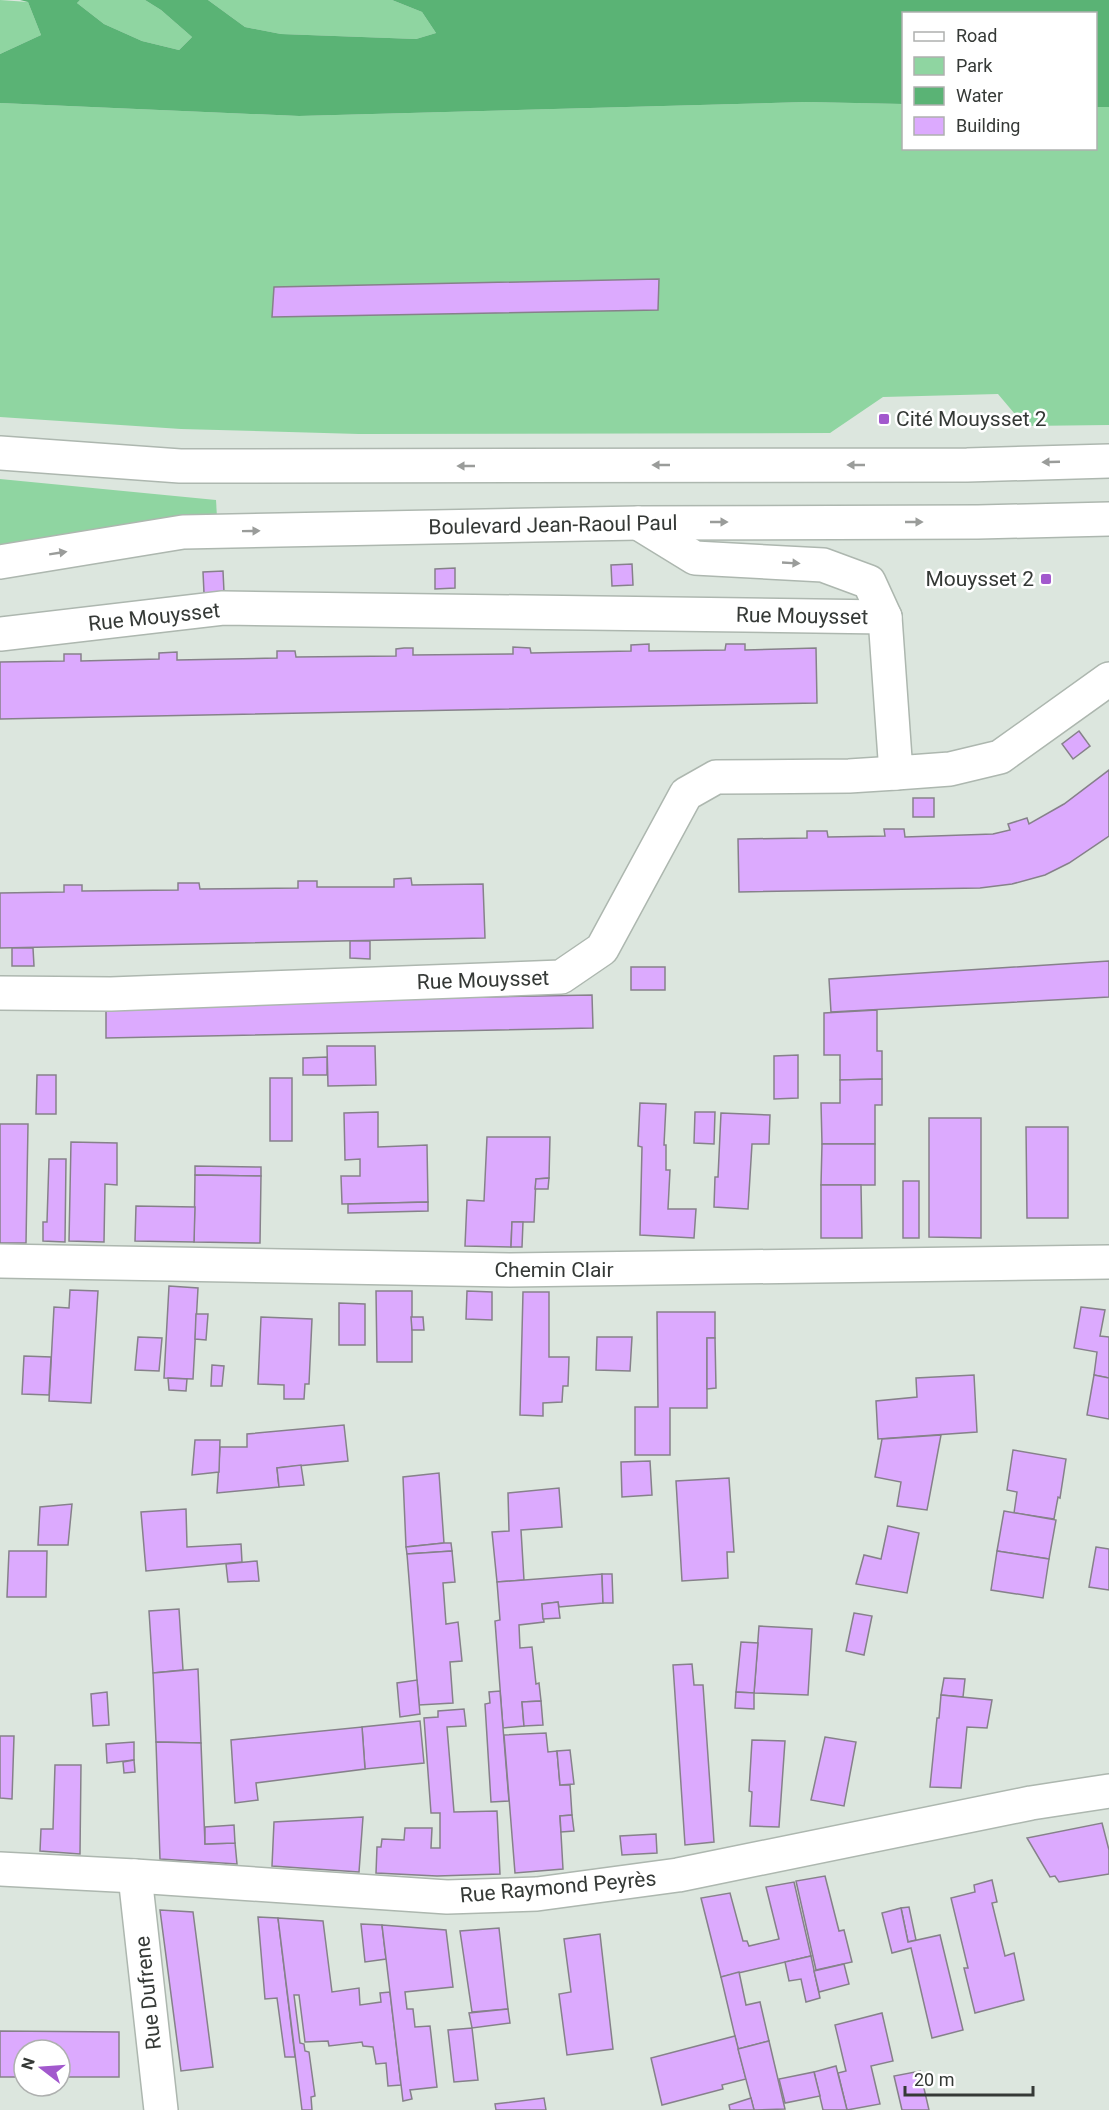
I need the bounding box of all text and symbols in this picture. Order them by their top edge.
legend [902,12,1097,150]
text: Road [956,25,997,46]
text: Park [956,55,993,76]
text: Water [956,85,1003,106]
text: Building [956,115,1020,136]
place label: Cité Mouysset 2 [896,407,1047,431]
marker: Cité Mouysset 2 [877,412,891,426]
one-way arrow [1041,458,1060,467]
one-way arrow [651,460,670,470]
one-way arrow [846,460,865,470]
one-way arrow [456,461,475,471]
street label: Boulevard Jean-Raoul Paul [428,511,678,539]
one-way arrow [904,517,923,527]
one-way arrow [709,518,728,527]
one-way arrow [242,526,261,536]
one-way arrow [48,548,67,557]
one-way arrow [782,558,801,567]
place label: Mouysset 2 [925,567,1034,591]
marker: Mouysset 2 [1039,572,1053,586]
street label: Rue Mouysset [87,598,221,636]
street label: Rue Mouysset [736,603,869,629]
street label: Rue Mouysset [416,966,550,994]
street label: Chemin Clair [494,1258,614,1282]
street label: Rue Raymond Peyrès [459,1866,657,1908]
street label: Rue Dufrene [130,1935,166,2051]
north arrow [12,2038,72,2098]
text: N [17,2056,39,2072]
scale bar [905,2059,1032,2097]
text: 20 m [914,2069,954,2090]

